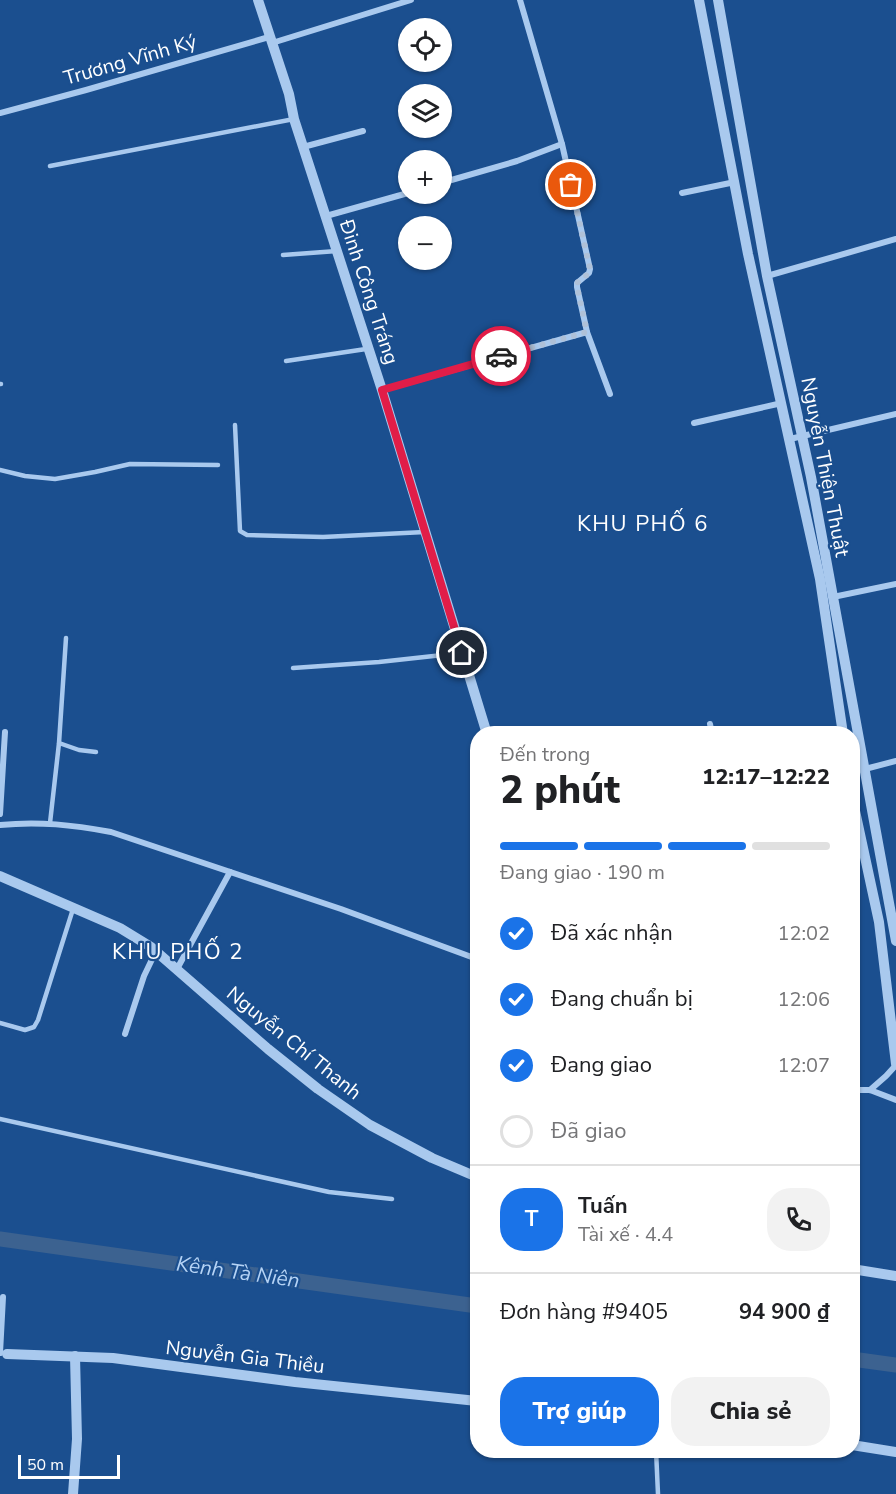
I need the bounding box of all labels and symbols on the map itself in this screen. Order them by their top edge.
street label: Trương Vĩnh Ký [61,28,200,92]
pin [545,159,596,210]
street label: Đinh Công Tráng [333,215,405,368]
courier [471,326,531,386]
street label: Nguyễn Thiện Thuật [794,375,856,560]
district label: KHU PHỐ 6 [577,508,709,539]
pin [436,627,487,678]
district label: KHU PHỐ 2 [112,936,244,967]
street label: Nguyễn Chí Thanh [221,980,367,1106]
water label: Kênh Tà Niên [174,1249,302,1295]
street label: Nguyễn Gia Thiều [164,1334,326,1380]
scale bar [18,1452,120,1480]

